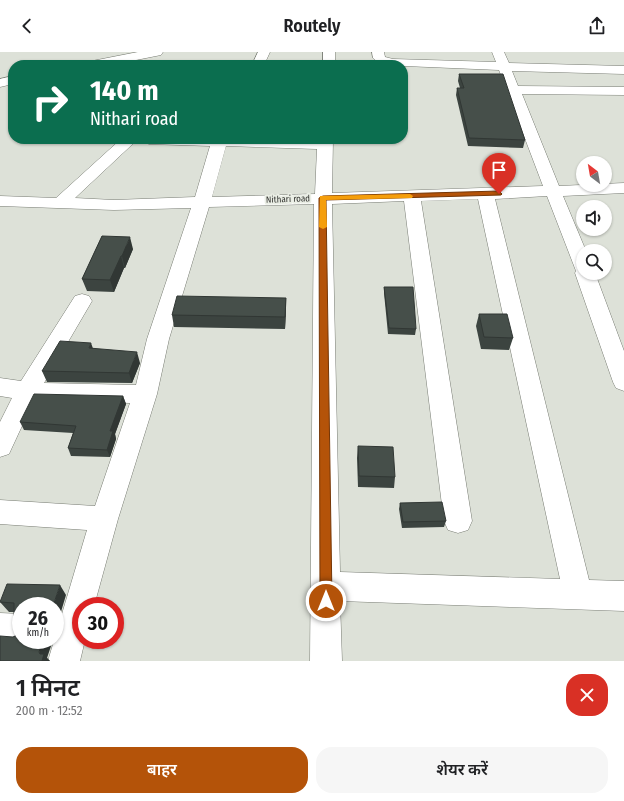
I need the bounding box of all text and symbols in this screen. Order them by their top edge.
icon: back [16,15,38,37]
text: Routely [284,15,340,37]
icon: share [586,15,608,37]
text: 140 m [90,74,159,107]
icon: right [24,76,76,128]
text: Nithari road [90,108,178,130]
pin [482,153,516,194]
north arrow [576,156,612,192]
map controls [576,156,612,280]
icon: arrive [488,159,510,181]
street label: Nithari road [266,193,310,205]
button: sound [576,200,612,236]
button: search [576,244,612,280]
position arrow [305,580,347,622]
speed limit sign: 30 [72,597,124,649]
text: 26 [28,606,48,630]
text: km/h [27,627,49,639]
text: 1 मिनट [16,674,80,702]
button: close [566,674,608,716]
text: 200 m · 12:52 [16,703,82,718]
button: बाहर [16,747,308,793]
button: शेयर करें [316,747,608,793]

